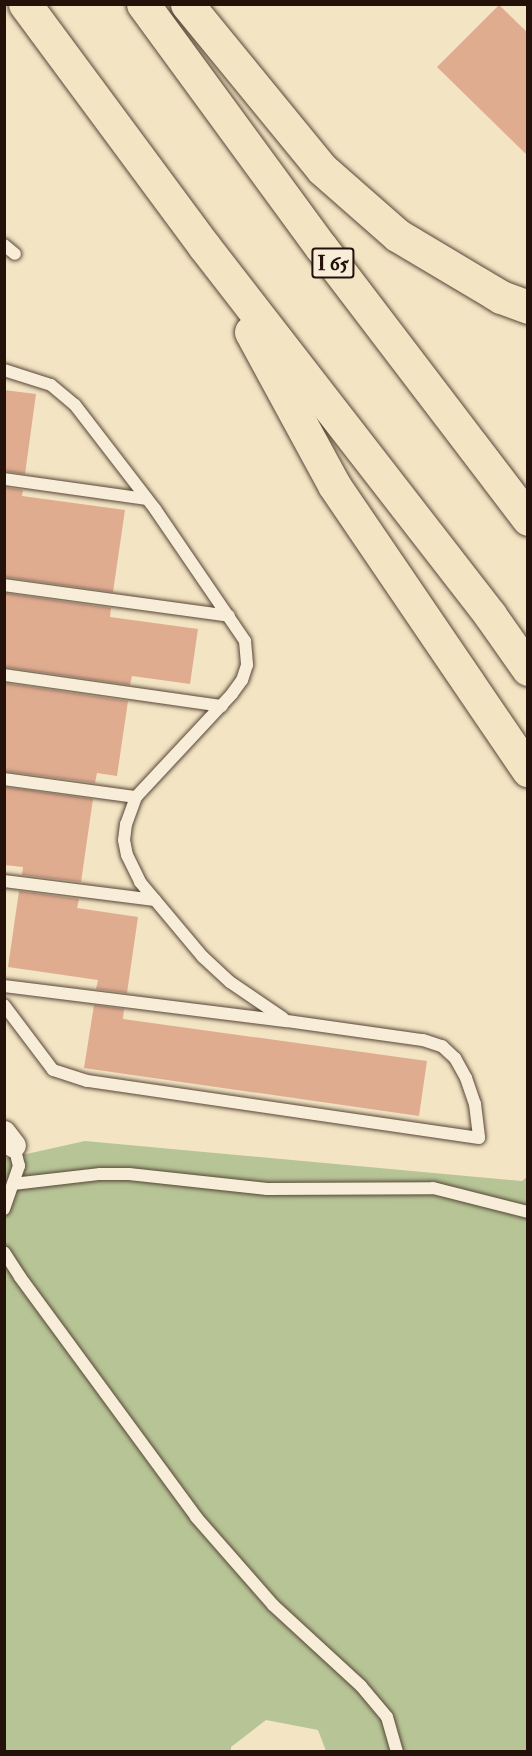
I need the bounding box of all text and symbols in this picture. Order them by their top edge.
road number: I 65 [310,246,356,280]

